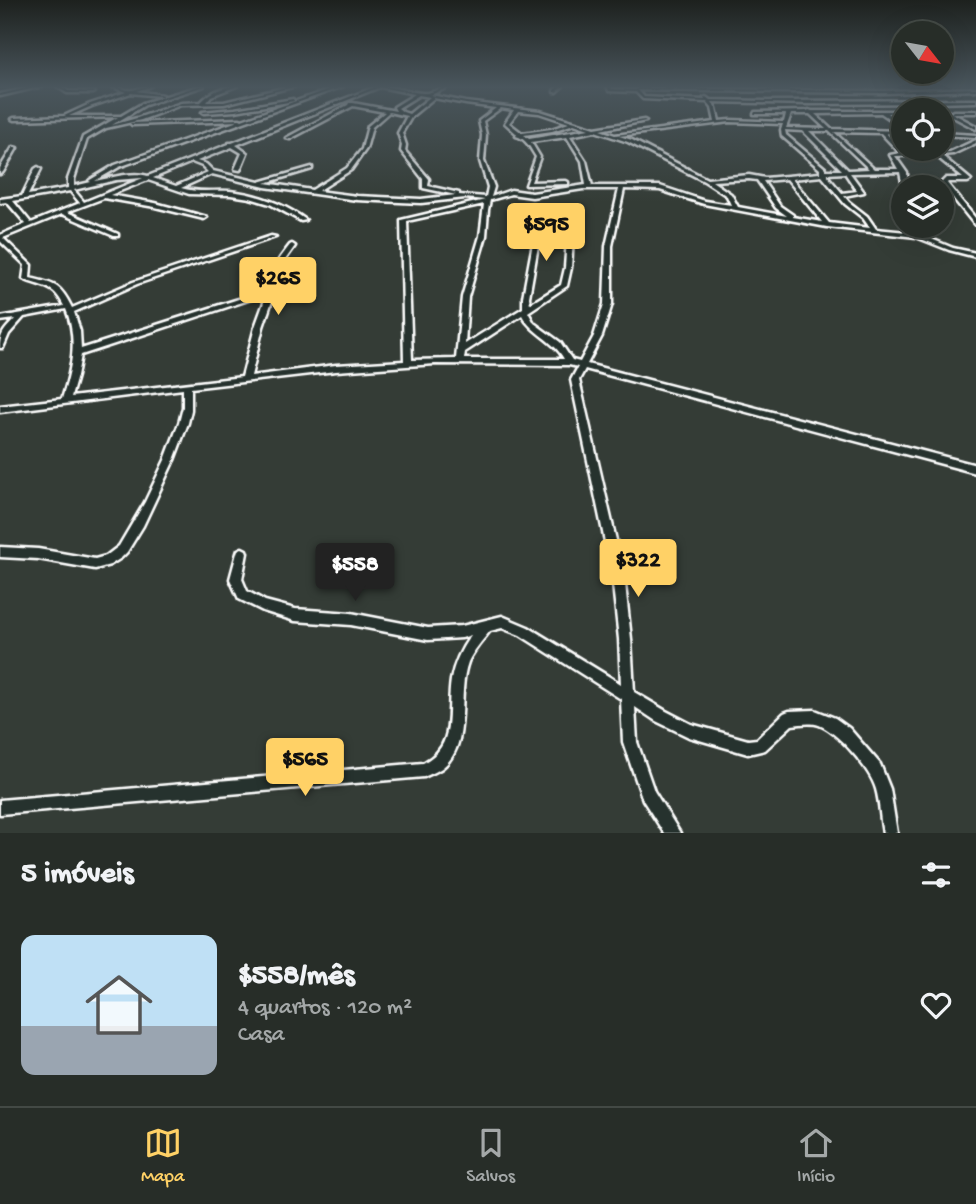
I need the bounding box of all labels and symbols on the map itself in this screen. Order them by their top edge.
north arrow [891,21,954,84]
pin: $595 [505,204,587,263]
pin: $265 [237,258,319,317]
pin: $322 [597,540,679,599]
pin: $558 [314,544,396,603]
pin: $565 [264,738,346,798]

